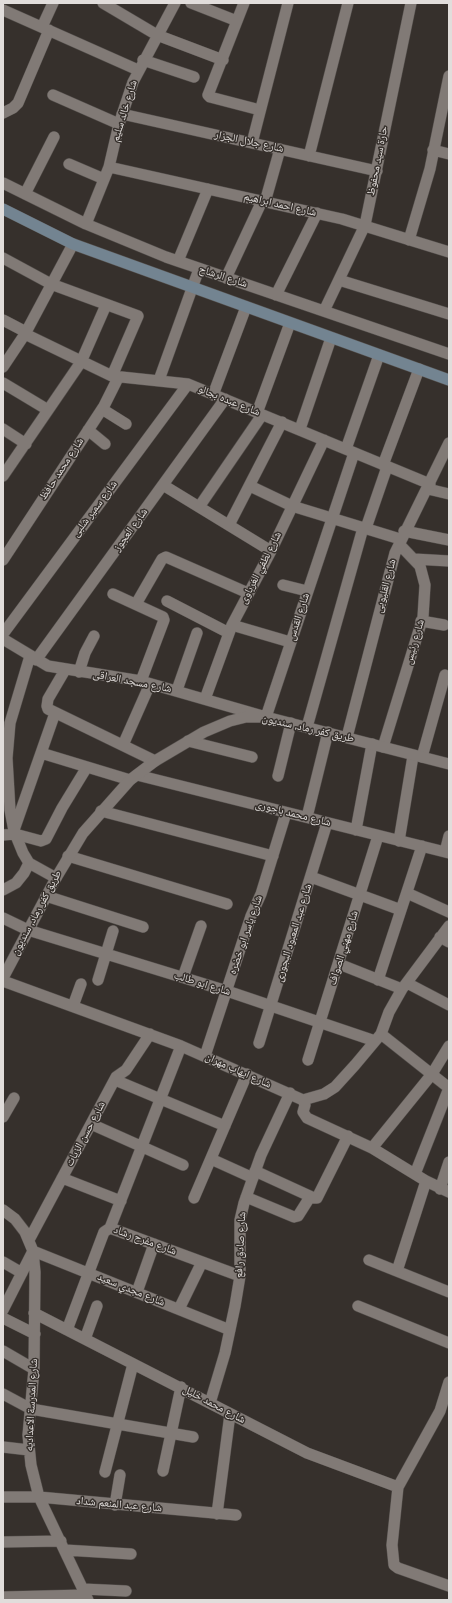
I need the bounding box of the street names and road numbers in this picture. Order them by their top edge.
street label: شارع خالد سليم [109,79,141,143]
street label: حارة سيد محفوظ [365,125,391,197]
street label: شارع جلال الجزار [213,128,285,156]
street label: شارع احمد ابراهيم [242,190,318,220]
street label: شارع الرشاح [197,263,249,291]
street label: شارع عبده بجالو [196,383,262,419]
street label: شارع محمد حافظ [37,435,87,503]
street label: شارع سمير شلبى [69,478,121,540]
street label: شارع العجوز [111,506,151,554]
street label: شارع لطفي الغرباوى [237,530,285,606]
street label: شارع القليوبى [372,558,400,614]
street label: شارع القدس [285,592,313,642]
street label: شارع رئيس [402,618,428,666]
street label: شارع مسجد العراقى [91,668,173,696]
street label: طريق كفر رماد, سنديون [261,712,355,746]
street label: شارع محمد باجورى [254,798,332,830]
street label: طريق كفر رماد, سنديون [9,868,65,958]
street label: شارع عبد المعبود البجورى [273,882,315,984]
street label: شارع ياسر ابو خضره [226,894,266,976]
street label: شارع مهني الصواف [326,909,362,987]
street label: شارع ابو طالب [172,969,232,999]
street label: شارع ايهاب مهران [203,1051,273,1091]
street label: شارع حسن الزيات [63,1099,109,1169]
street label: شارع صادق رافع [233,1212,249,1278]
street label: شارع مفرح رشاد [112,1223,178,1259]
street label: شارع مجدي سعيد [95,1270,167,1310]
street label: شارع المدرسة الاعداديه [23,1358,41,1452]
street label: شارع محمد خليل [181,1383,247,1427]
street label: شارع عبد المنعم شداد [76,1495,162,1515]

